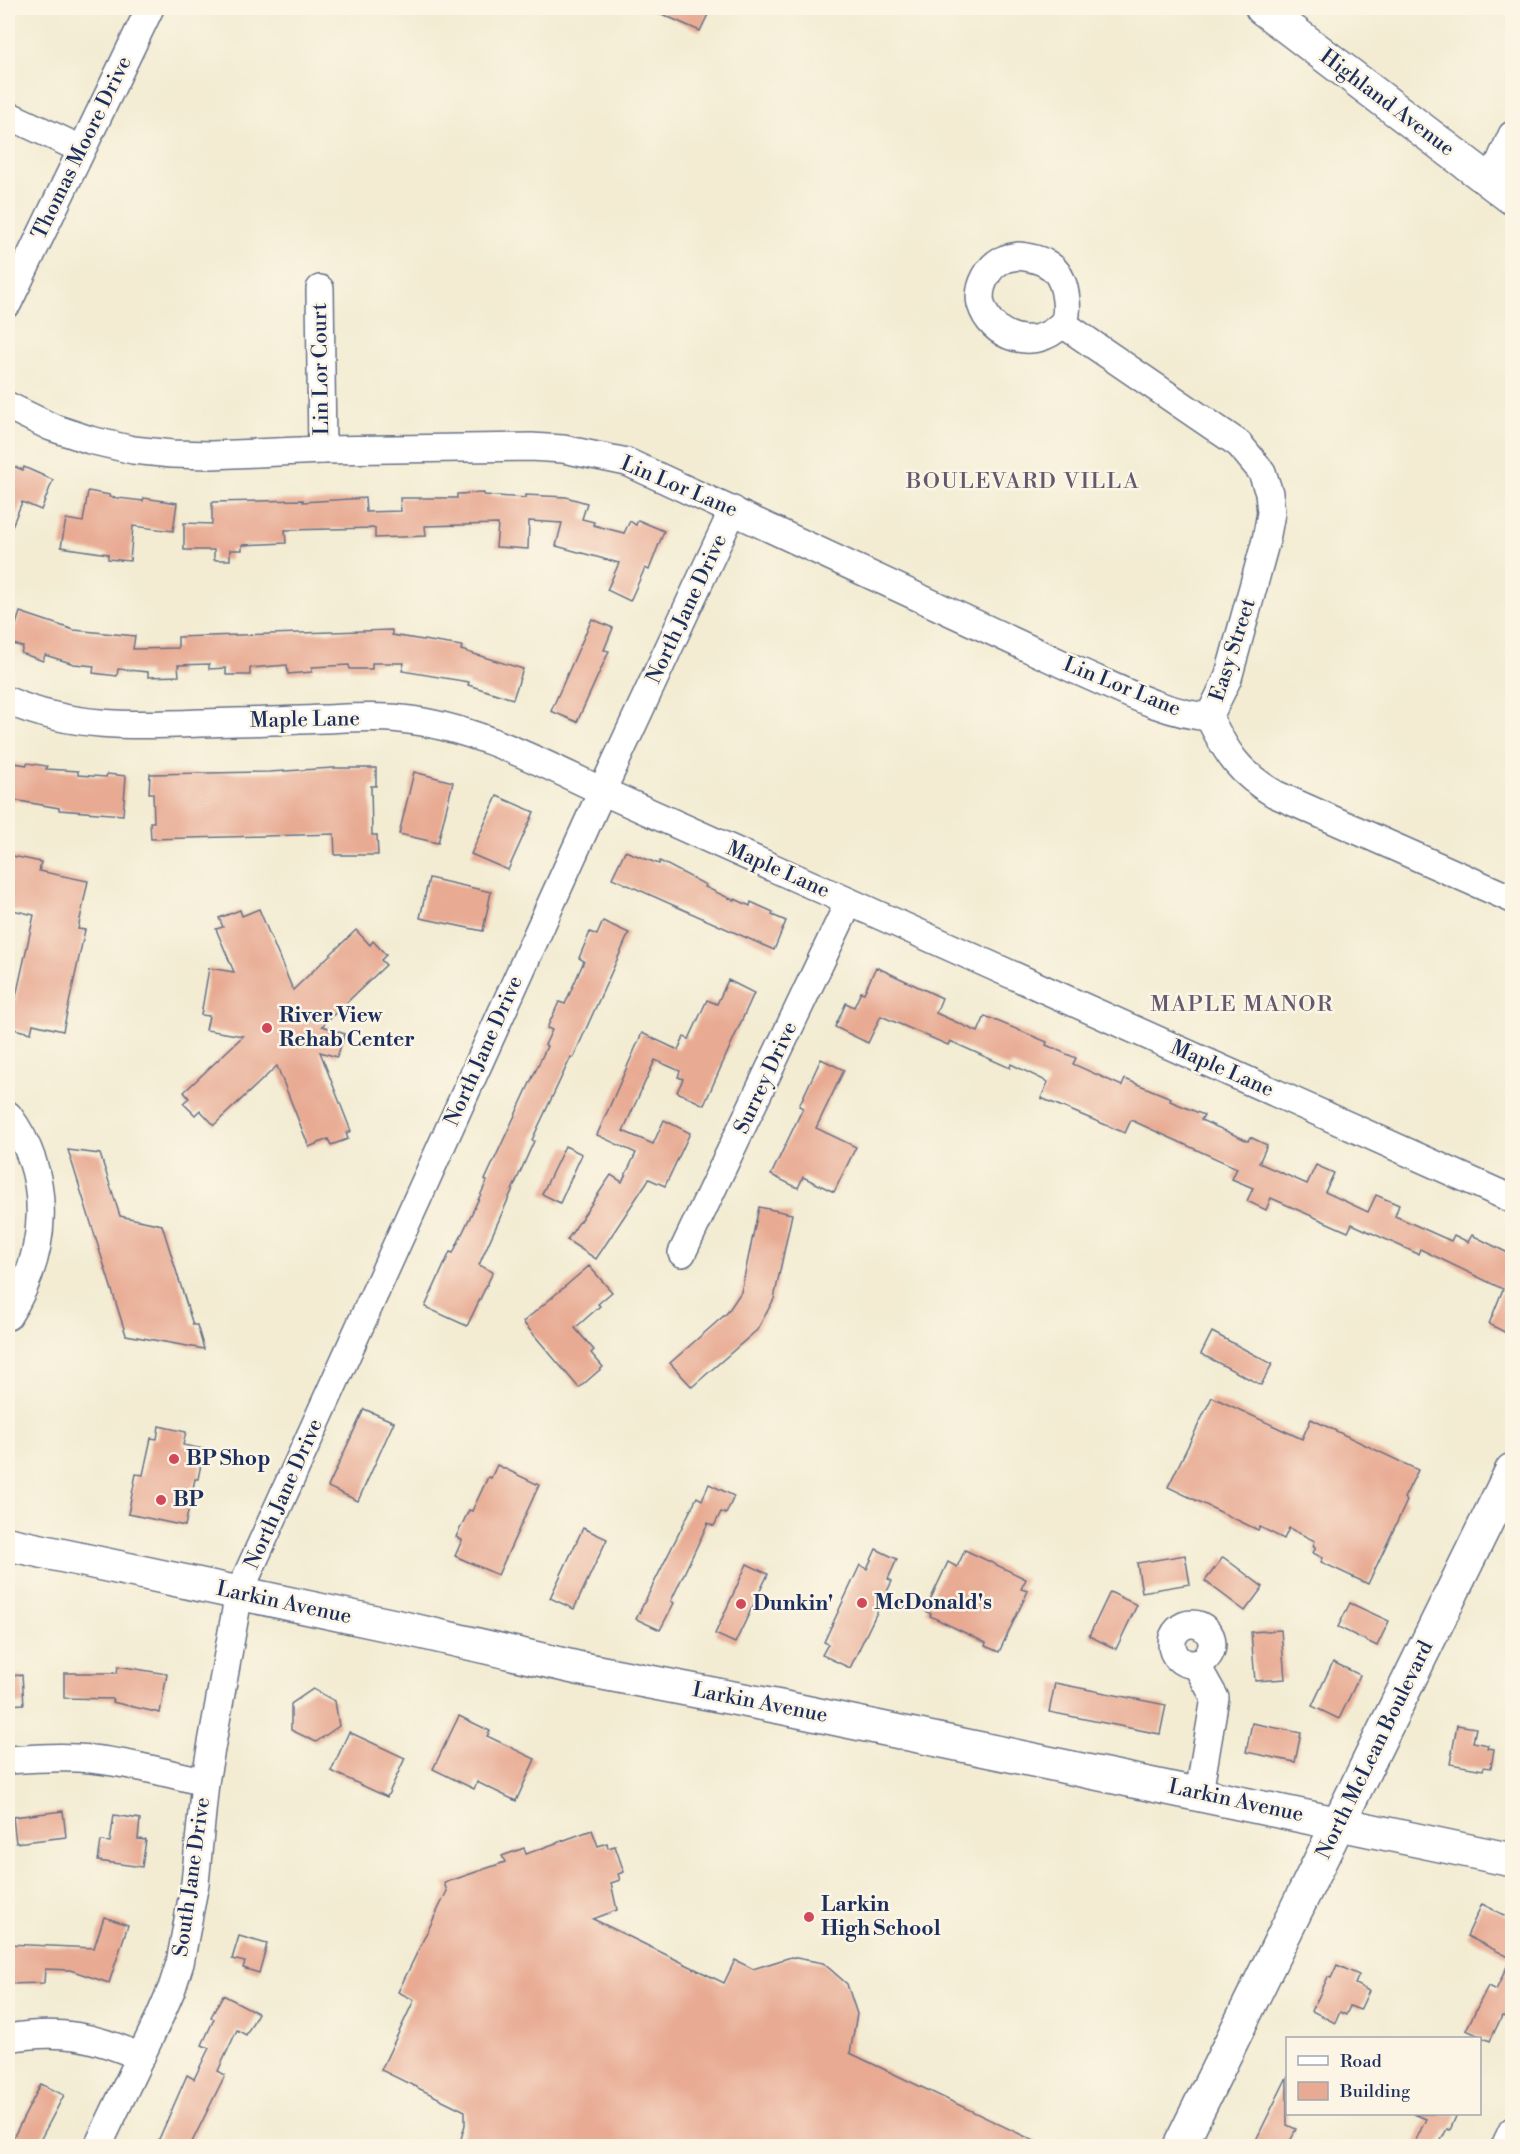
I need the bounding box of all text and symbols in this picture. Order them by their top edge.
street label: Highland Avenue [1314,44,1460,162]
street label: Thomas Moore Drive [26,52,138,244]
street label: Lin Lor Court [307,302,335,435]
street label: Lin Lor Lane [617,451,741,523]
district label: BOULEVARD VILLA [905,468,1140,495]
street label: North Jane Drive [641,530,733,688]
street label: Easy Street [1204,595,1262,705]
street label: Lin Lor Lane [1059,652,1185,722]
street label: Maple Lane [250,706,360,734]
street label: Maple Lane [722,836,834,904]
street label: North Jane Drive [439,972,529,1130]
district label: MAPLE MANOR [1150,991,1334,1018]
place label: River View Rehab Center [279,1003,415,1053]
street label: Surrey Drive [729,1018,803,1138]
marker: River View Rehab Center [260,1021,274,1035]
street label: Maple Lane [1166,1035,1278,1103]
street label: North Jane Drive [239,1415,329,1573]
place label: BP Shop [186,1446,270,1472]
marker: BP Shop [167,1452,181,1466]
place label: BP [173,1487,204,1513]
marker: BP [154,1493,168,1507]
street label: Larkin Avenue [214,1576,354,1630]
place label: McDonald's [874,1590,992,1616]
place label: Dunkin' [753,1591,833,1617]
marker: McDonald's [855,1596,869,1610]
marker: Dunkin' [734,1597,748,1611]
street label: North McLean Boulevard [1311,1637,1439,1863]
street label: Larkin Avenue [690,1677,830,1729]
street label: Larkin Avenue [1166,1774,1306,1828]
street label: South Jane Drive [168,1796,216,1958]
place label: Larkin High School [821,1892,941,1942]
marker: Larkin High School [802,1910,816,1924]
legend [1286,2037,1481,2115]
text: Road [1340,2050,1383,2073]
text: Building [1339,2080,1411,2103]

